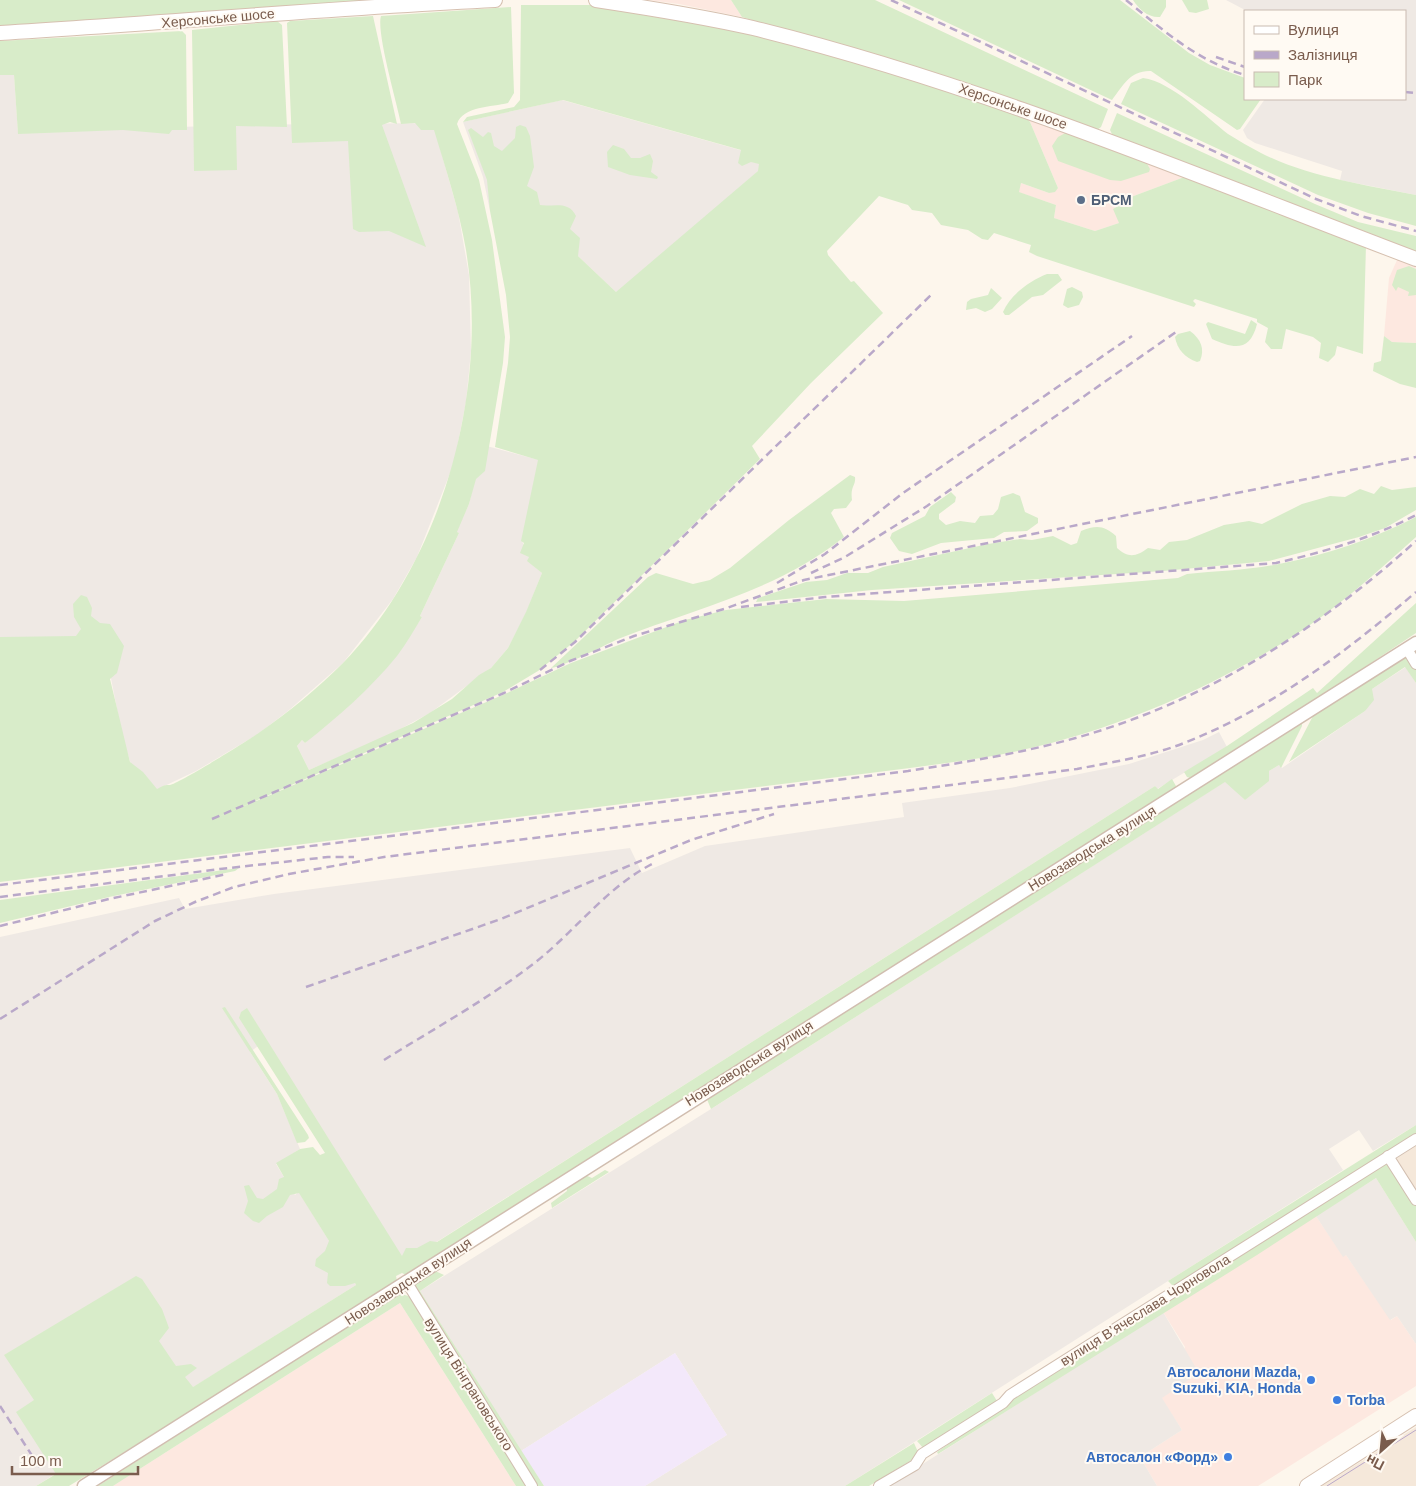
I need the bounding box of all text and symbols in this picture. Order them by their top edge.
street label: Херсонське шосе [161,5,276,31]
legend [1244,10,1406,100]
text: Вулиця [1288,21,1339,38]
text: Залізниця [1288,46,1358,63]
text: Парк [1288,71,1322,88]
street label: Херсонське шосе [957,80,1070,132]
place label: БРСМ [1091,192,1132,208]
marker: БРСМ [1075,194,1087,206]
street label: Новозаводська вулиця [1025,802,1159,894]
street label: Новозаводська вулиця [682,1017,816,1109]
street label: Новозаводська вулиця [342,1234,474,1328]
street label: вулиця Вʼячеслава Чорновола [1057,1251,1233,1369]
street label: вулиця Вінграновського [421,1315,517,1454]
place label: Автосалони Mazda, Suzuki, KIA, Honda [1167,1364,1301,1396]
marker: Автосалони Mazda, Suzuki, KIA, Honda [1305,1374,1317,1386]
place label: Torba [1347,1392,1385,1408]
marker: Torba [1331,1394,1343,1406]
north arrow [1356,1426,1406,1476]
scale bar [12,1444,139,1476]
place label: Автосалон «Форд» [1086,1449,1218,1465]
marker: Автосалон «Форд» [1222,1451,1234,1463]
text: Пн [1363,1451,1387,1474]
text: 100 m [20,1452,62,1469]

